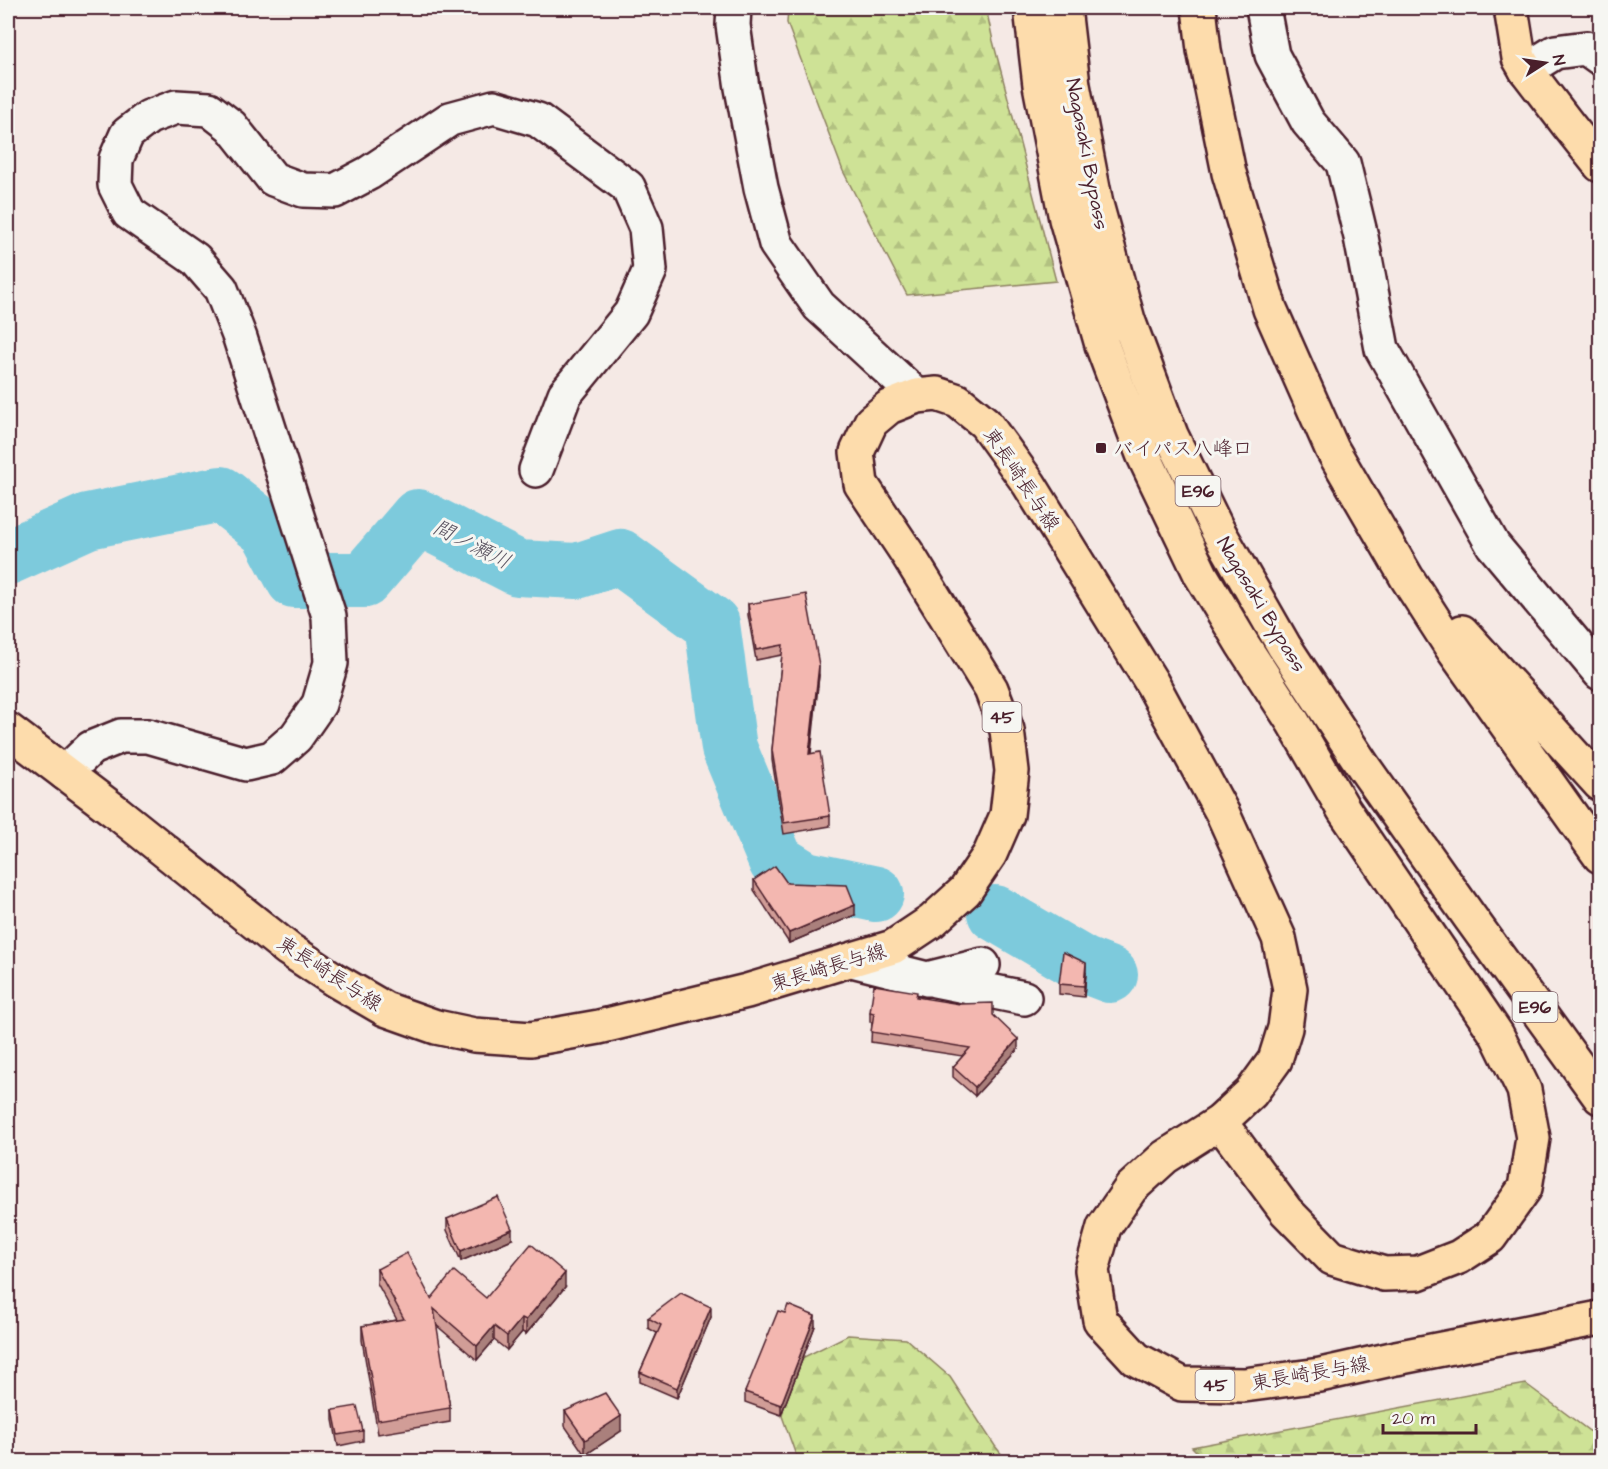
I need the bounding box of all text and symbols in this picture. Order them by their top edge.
north arrow [1515,33,1575,93]
text: N [1547,53,1570,67]
street label: Nagasaki Bypass [1058,76,1115,232]
street label: 東長崎長与線 [976,422,1066,537]
place label: バイパス八峰口 [1113,435,1253,463]
marker: バイパス八峰口 [1094,441,1108,455]
road number: E96 [1176,476,1220,506]
water label: 間ノ瀬川 [428,512,516,576]
street label: Nagasaki Bypass [1209,532,1313,678]
road number: 45 [982,702,1022,732]
street label: 東長崎長与線 [272,929,387,1018]
street label: 東長崎長与線 [767,937,890,999]
road number: E96 [1512,992,1558,1022]
street label: 東長崎長与線 [1249,1350,1372,1398]
road number: 45 [1196,1370,1234,1400]
scale bar [1383,1397,1476,1435]
text: 20 m [1392,1406,1435,1431]

